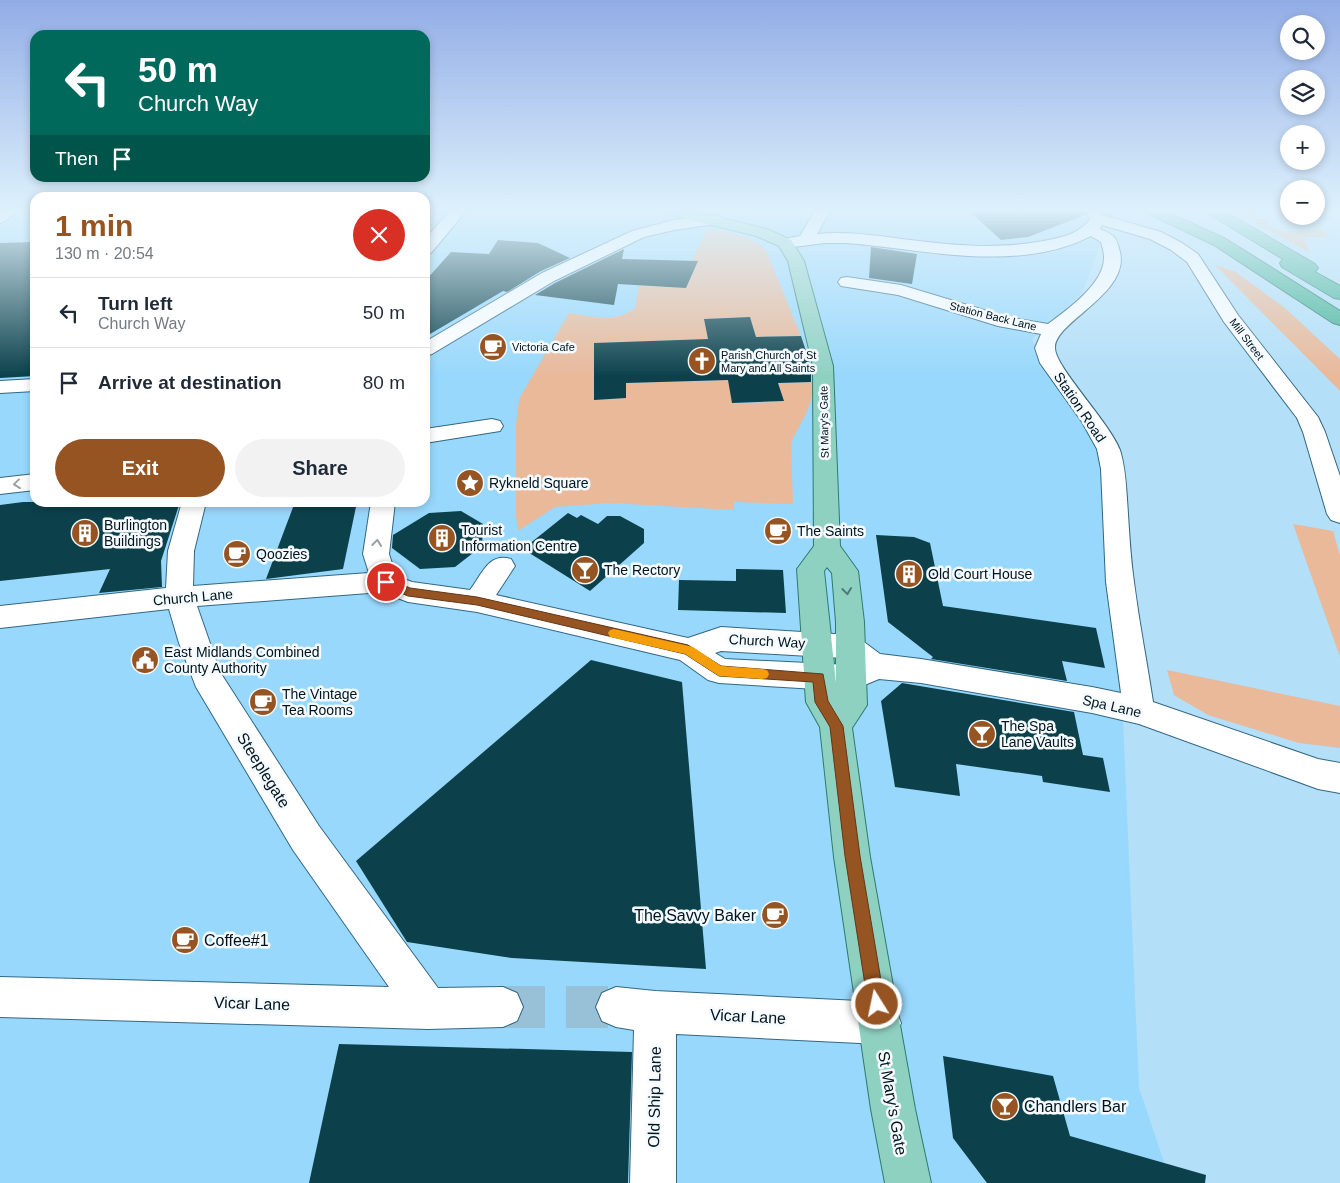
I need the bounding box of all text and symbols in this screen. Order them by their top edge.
map controls [1280,15,1325,225]
button: search [1280,15,1325,60]
icon: left [55,50,120,115]
text: 50 m [138,50,218,89]
button: layers [1280,70,1325,115]
text: Church Way [138,91,258,116]
button: + [1280,125,1325,170]
icon: arrive [108,145,136,173]
text: Then [55,148,98,169]
button: − [1280,180,1325,225]
text: 1 min [55,209,133,242]
button: close [353,209,405,261]
text: 130 m · 20:54 [55,245,154,262]
text: Turn left [98,293,173,314]
icon: left [55,299,83,327]
street label: Station Back Lane [948,299,1038,333]
text: 50 m [363,302,405,323]
text: Church Way [98,315,185,332]
street label: Mill Street [1227,316,1267,362]
cafe icon: Victoria Cafe [478,332,508,362]
place label: Victoria Cafe [512,341,575,353]
church icon: Parish Church of St Mary and All Saints [687,346,717,376]
place label: Parish Church of St Mary and All Saints [721,349,816,374]
icon: arrive [55,369,83,397]
street label: Station Road [1051,369,1109,445]
text: Arrive at destination [98,372,282,393]
text: 80 m [363,372,405,393]
street label: St Mary's Gate [817,386,831,458]
button: Exit [55,439,225,497]
button: Share [235,439,405,497]
place icon: Rykneld Square [455,468,485,498]
place label: Rykneld Square [489,475,589,491]
one-way arrow [13,478,21,489]
cafe icon: The Saints [763,516,793,546]
place label: Burlington Buildings [104,517,167,549]
building icon: Burlington Buildings [70,518,100,548]
place label: Tourist Information Centre [461,522,577,554]
building icon: Tourist Information Centre [427,523,457,553]
place label: The Saints [797,523,864,539]
one-way arrow [371,538,382,546]
cafe icon: Qoozies [222,539,252,569]
place label: Qoozies [256,546,307,562]
bar icon: The Rectory [570,555,600,585]
building icon: Old Court House [894,559,924,589]
pin [365,561,407,603]
place label: The Rectory [604,562,680,578]
place label: Old Court House [928,566,1032,582]
icon: arrive [372,568,400,596]
street label: Church Lane [152,586,234,608]
one-way arrow [841,587,852,595]
street label: Church Way [728,631,806,651]
place label: East Midlands Combined County Authority [164,644,320,676]
public building icon: East Midlands Combined County Authority [130,645,160,675]
place label: The Vintage Tea Rooms [282,686,357,718]
cafe icon: The Vintage Tea Rooms [248,687,278,717]
street label: Spa Lane [1081,691,1143,721]
place label: The Spa Lane Vaults [1001,718,1074,750]
bar icon: The Spa Lane Vaults [967,719,997,749]
street label: Steeplegate [234,730,293,811]
cafe icon: The Savvy Baker [760,900,790,930]
place label: The Savvy Baker [634,907,757,924]
cafe icon: Coffee#1 [170,925,200,955]
place label: Coffee#1 [204,932,269,949]
position arrow [850,977,902,1029]
street label: Vicar Lane [214,994,290,1013]
street label: Vicar Lane [709,1006,787,1027]
street label: Old Ship Lane [645,1046,664,1148]
street label: St Mary's Gate [875,1050,910,1157]
bar icon: Chandlers Bar [990,1091,1020,1121]
place label: Chandlers Bar [1024,1098,1127,1115]

